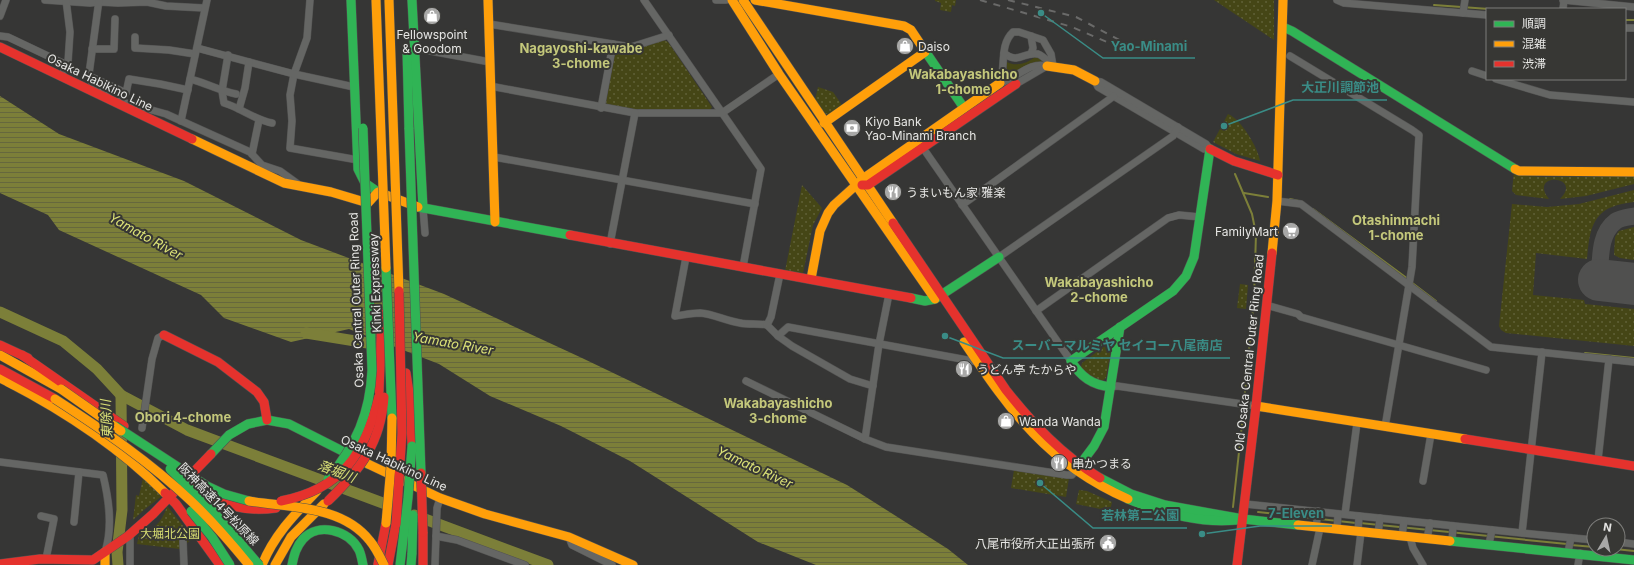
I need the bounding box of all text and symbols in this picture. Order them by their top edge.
shop icon: Fellowspoint & Goodom [422,6,442,26]
legend [1486,8,1626,80]
text: 順調 [1522,16,1546,31]
place label: Fellowspoint & Goodom [396,27,468,56]
callout: Yao-Minami [1103,33,1195,58]
shop icon: Daiso [895,36,915,56]
text: 混雑 [1522,36,1546,51]
text: Yao-Minami [1111,38,1187,54]
place label: Daiso [918,39,950,54]
district label: Nagayoshi-kawabe 3-chome [519,40,643,71]
street label: Osaka Habikino Line [45,50,155,114]
text: 渋滞 [1522,56,1546,71]
district label: Wakabayashicho 1-chome [909,66,1017,97]
callout: 大正川調節池 [1293,75,1387,100]
text: 大正川調節池 [1301,79,1379,95]
place label: Kiyo Bank Yao-Minami Branch [865,114,976,143]
bank icon: Kiyo Bank Yao-Minami Branch [842,118,862,138]
restaurant icon: うまいもん家 雅楽 [883,182,903,202]
place label: うまいもん家 雅楽 [906,185,1005,200]
water label: Yamato River [106,209,187,263]
street label: Osaka Central Outer Ring Road [345,212,367,388]
district label: Otashinmachi 1-chome [1352,212,1440,243]
supermarket icon: FamilyMart [1281,221,1301,241]
place label: FamilyMart [1215,224,1278,239]
street label: Kinki Expressway [366,233,384,333]
street label: Old Osaka Central Outer Ring Road [1231,254,1267,452]
district label: Wakabayashicho 2-chome [1045,274,1153,305]
water label: Yamato River [411,328,496,358]
callout: スーバーマルミヤ セイコー八尾南店 [1003,333,1230,358]
text: スーバーマルミヤ セイコー八尾南店 [1012,337,1222,353]
restaurant icon: うどん亭 たからや [954,359,974,379]
place label: うどん亭 たからや [977,362,1076,377]
district label: Wakabayashicho 3-chome [724,395,832,426]
water label: 東除川 [97,397,115,439]
district label: Obori 4-chome [135,409,231,425]
shop icon: Wanda Wanda [996,411,1016,431]
place label: Wanda Wanda [1019,414,1101,429]
street label: Osaka Habikino Line [338,432,450,494]
water label: Yamato River [715,442,796,492]
restaurant icon: 串かつまる [1049,453,1069,473]
place label: 串かつまる [1072,456,1132,471]
water label: 落堀川 [316,457,360,486]
street label: 阪神高速14号松原線 [176,460,262,548]
callout: 7-Eleven [1260,501,1332,526]
callout: 若林第二公園 [1093,503,1187,528]
text: 7-Eleven [1268,505,1324,521]
text: 若林第二公園 [1101,507,1179,523]
north arrow [1586,517,1626,557]
text: N [1602,520,1613,535]
park label: 大堀北公園 [140,526,200,541]
public building icon: 八尾市役所大正出張所 [1098,533,1118,553]
place label: 八尾市役所大正出張所 [975,536,1095,551]

